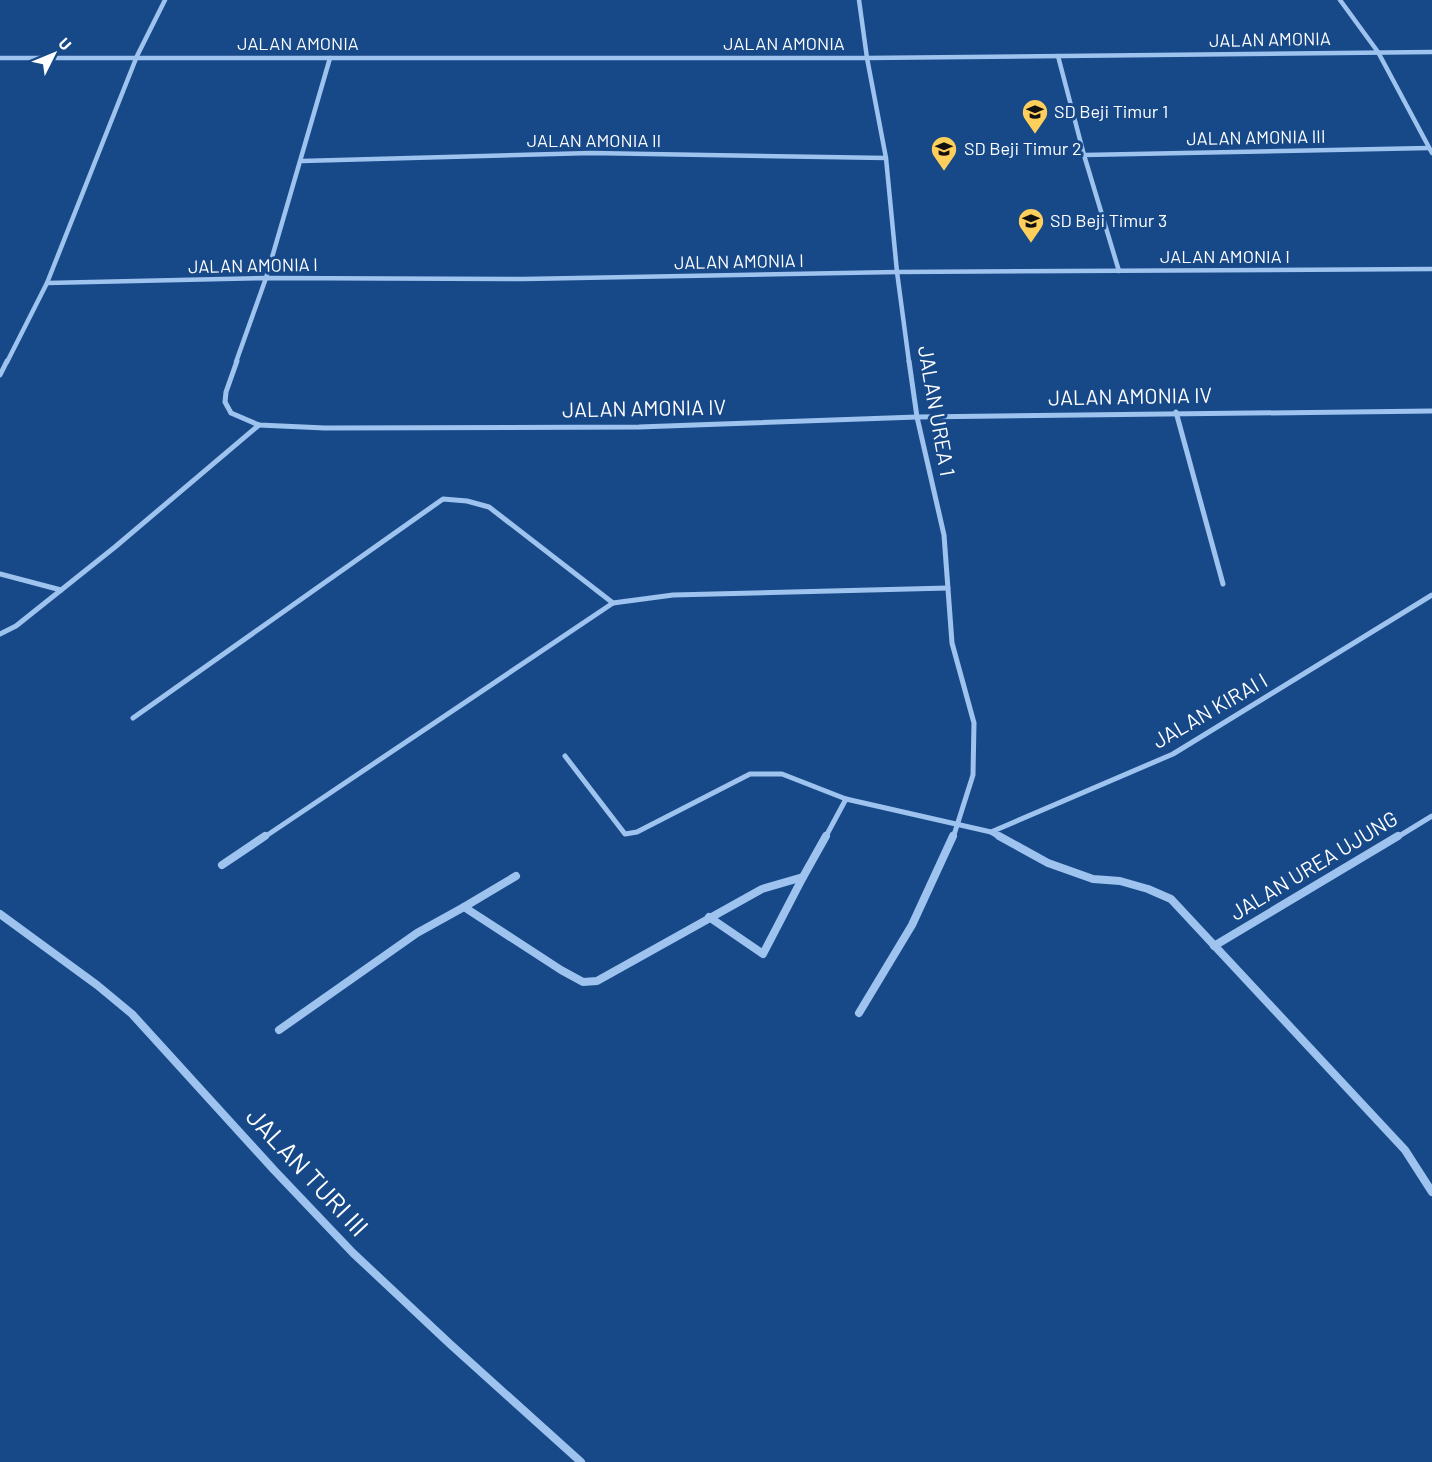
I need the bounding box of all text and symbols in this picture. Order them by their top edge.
north arrow [24,24,84,84]
street label: JALAN AMONIA [1209,27,1331,51]
street label: JALAN AMONIA [237,32,359,54]
street label: JALAN AMONIA [723,32,845,54]
text: U [55,33,76,54]
school or university icon: SD Beji Timur 1 [1020,97,1050,135]
place label: SD Beji Timur 1 [1054,100,1168,122]
street label: JALAN AMONIA III [1186,125,1326,149]
street label: JALAN AMONIA II [527,129,661,151]
school or university icon: SD Beji Timur 2 [929,134,959,172]
place label: SD Beji Timur 2 [964,137,1082,159]
school or university icon: SD Beji Timur 3 [1016,206,1046,244]
place label: SD Beji Timur 3 [1050,209,1167,231]
street label: JALAN AMONIA I [1160,245,1290,267]
street label: JALAN AMONIA I [674,249,804,273]
street label: JALAN AMONIA I [188,253,318,277]
street label: JALAN UREA 1 [914,344,961,478]
street label: JALAN AMONIA IV [1048,382,1212,409]
street label: JALAN AMONIA IV [562,394,726,421]
street label: JALAN KIRAI I [1147,667,1271,753]
street label: JALAN UREA UJUNG [1225,805,1402,925]
street label: JALAN TURI III [241,1100,376,1242]

